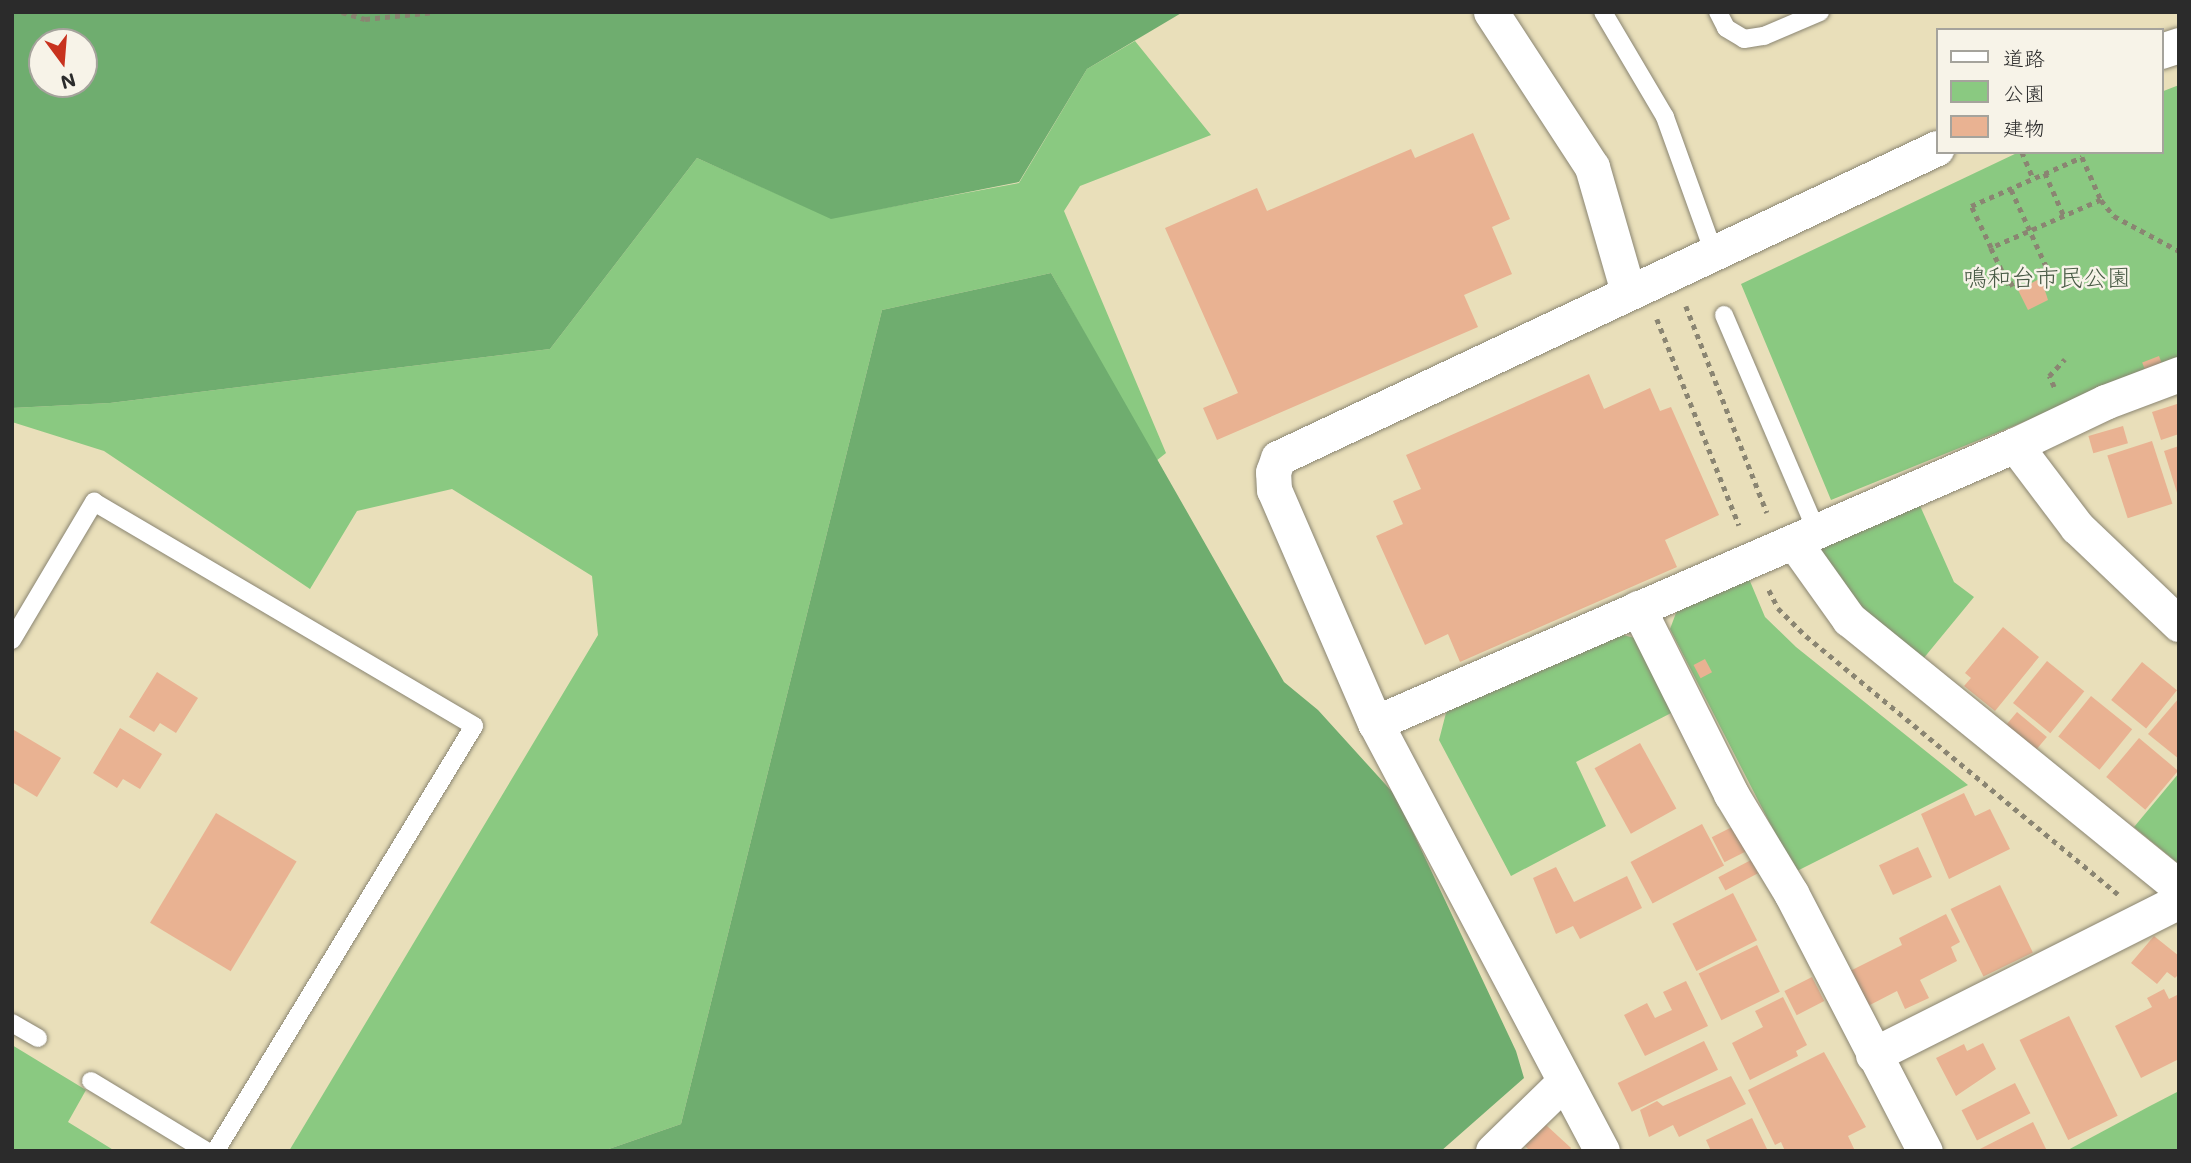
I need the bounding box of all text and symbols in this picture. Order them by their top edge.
north arrow [28,28,98,98]
legend [1936,28,2163,154]
text: 道路 [2003,44,2045,71]
text: N [58,68,79,96]
text: 公園 [2003,79,2045,106]
text: 建物 [2003,114,2045,141]
park label: 鳴和台市民公園 [1963,263,2131,291]

